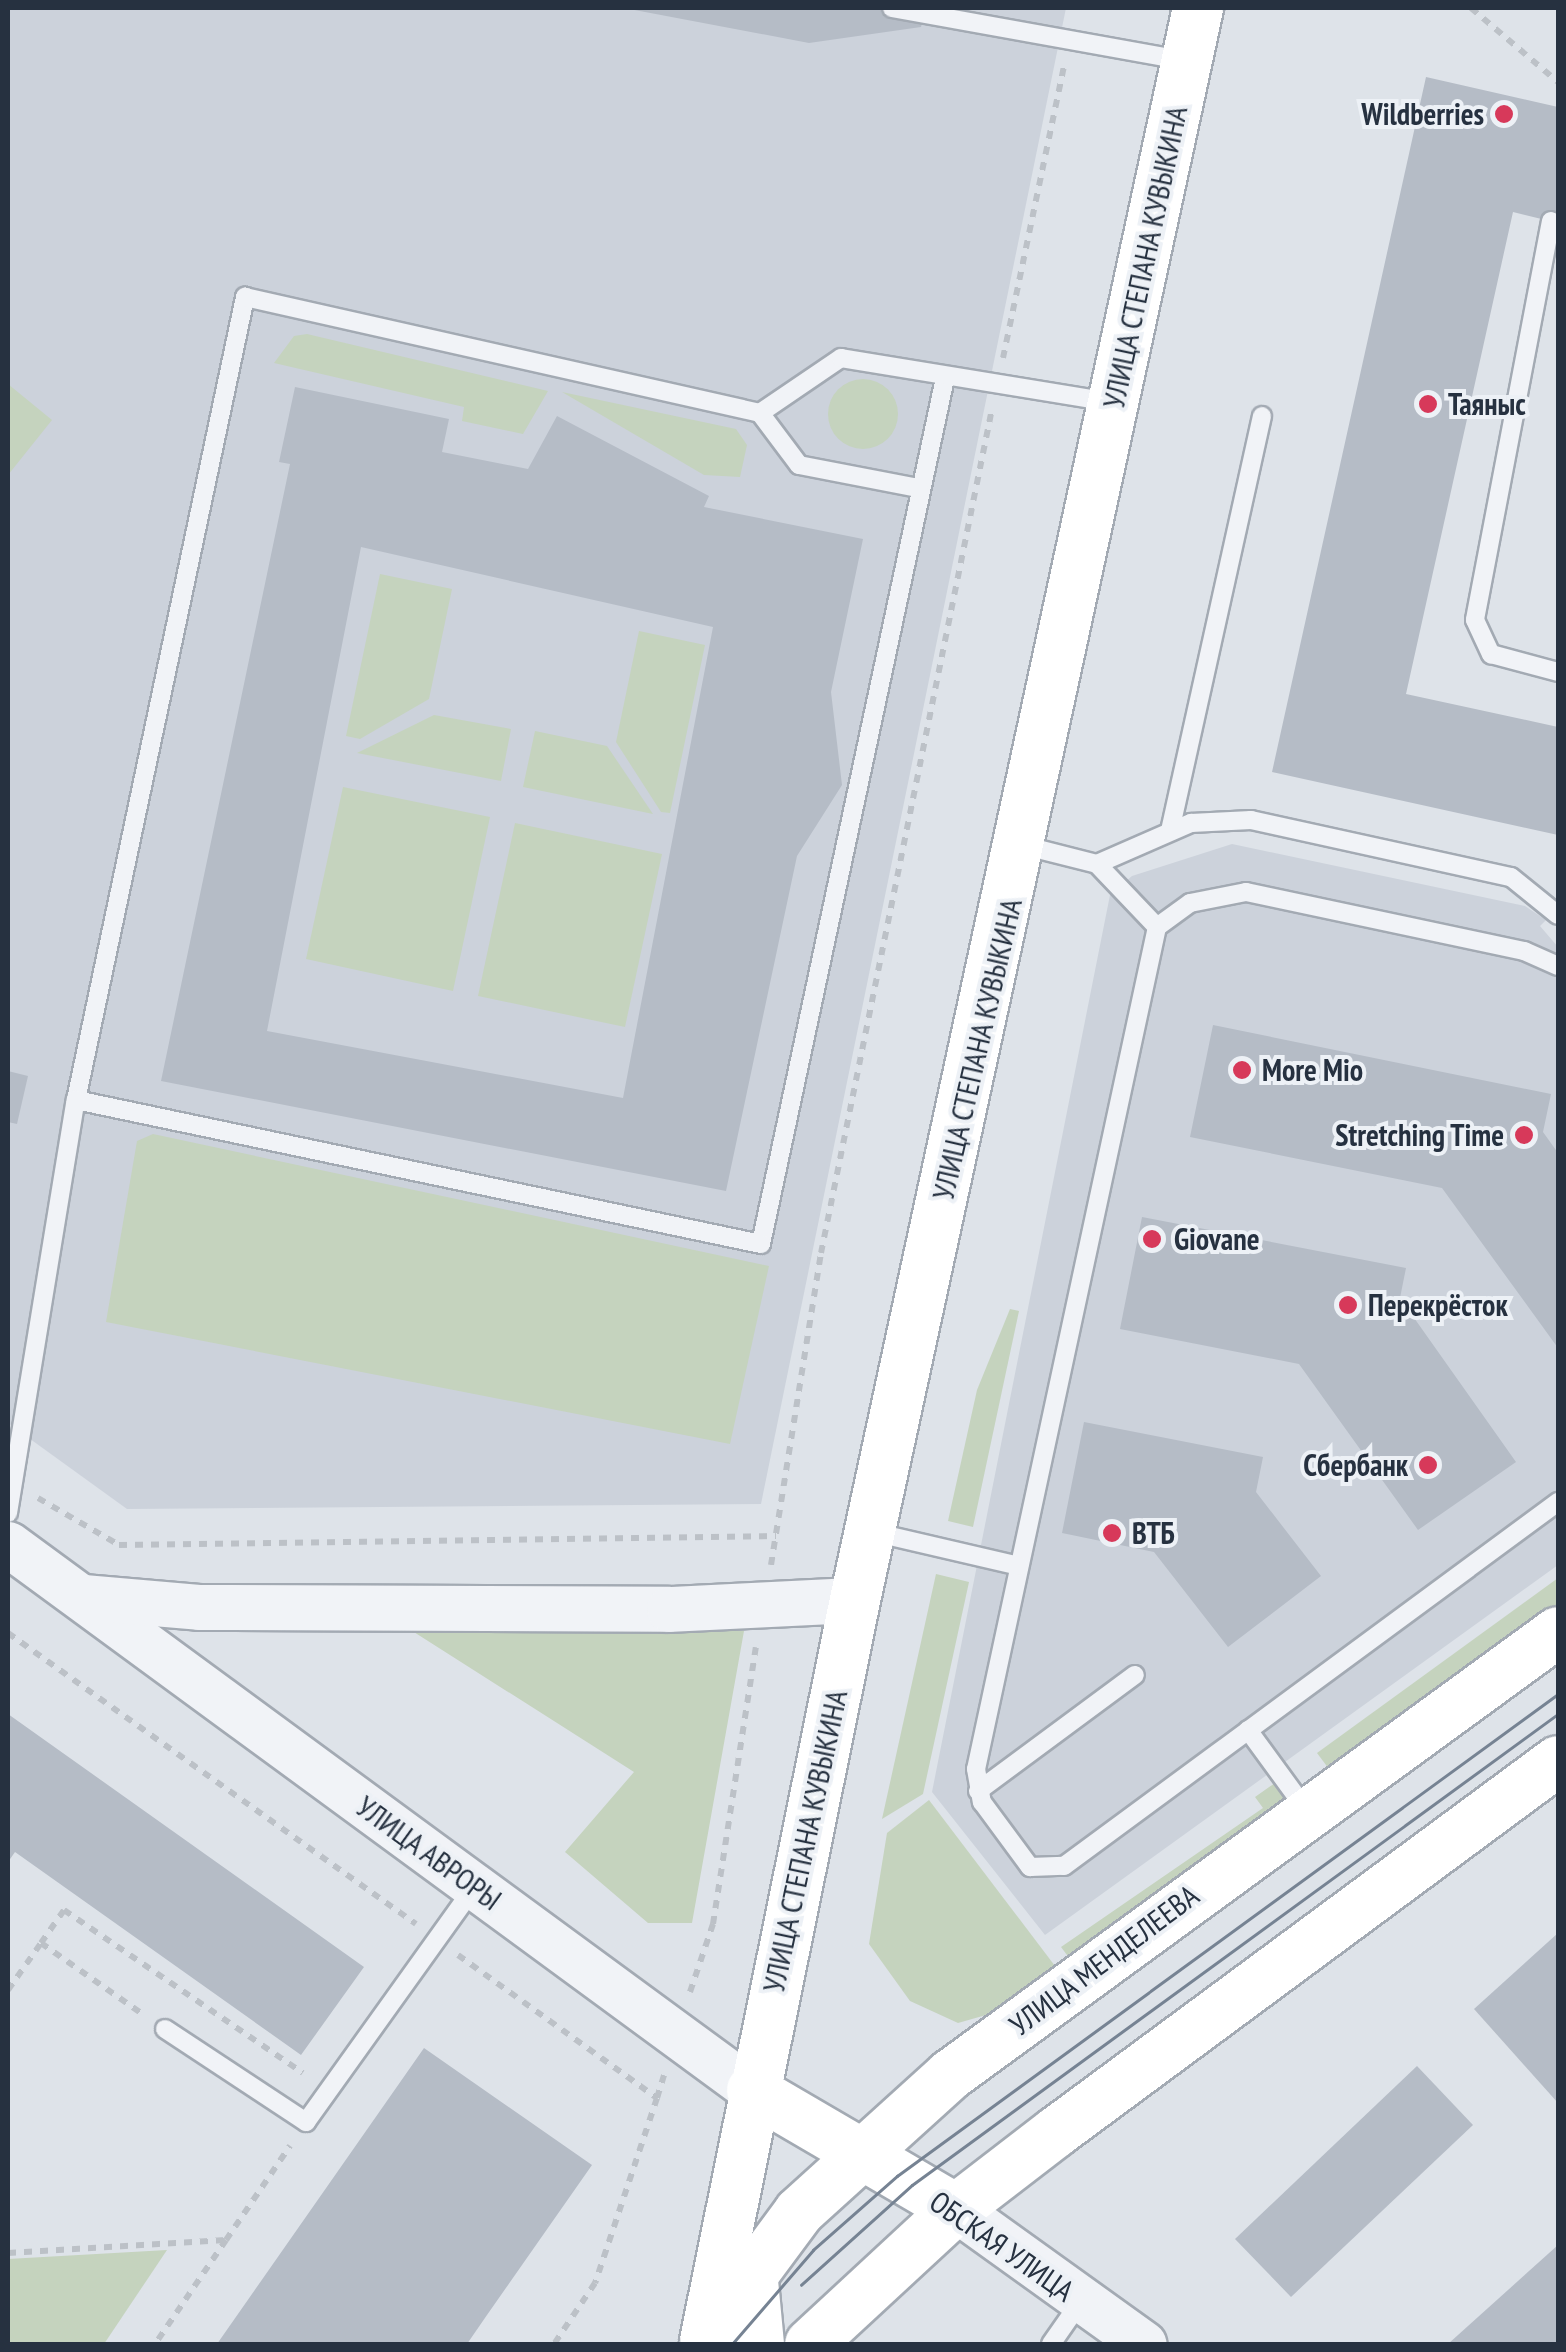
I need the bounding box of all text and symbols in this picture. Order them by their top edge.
place label: Wildberries [1361,96,1484,132]
street label: УЛИЦА СТЕПАНА КУВЫКИНА [1095,102,1195,412]
marker: Wildberries [1493,103,1515,125]
place label: Таяныс [1448,386,1526,422]
marker: Таяныс [1417,393,1439,415]
street label: УЛИЦА СТЕПАНА КУВЫКИНА [925,894,1029,1204]
place label: More Mio [1262,1052,1363,1088]
marker: More Mio [1231,1059,1253,1081]
place label: Stretching Time [1334,1117,1504,1153]
marker: Stretching Time [1513,1124,1535,1146]
place label: Giovane [1174,1221,1260,1257]
marker: Giovane [1139,1226,1165,1252]
place label: Перекрёсток [1368,1287,1508,1323]
marker: Перекрёсток [1337,1294,1359,1316]
place label: Сбербанк [1303,1447,1408,1483]
marker: Сбербанк [1417,1454,1439,1476]
place label: ВТБ [1132,1515,1175,1551]
marker: ВТБ [1101,1522,1123,1544]
street label: УЛИЦА СТЕПАНА КУВЫКИНА [755,1686,855,1996]
street label: УЛИЦА АВРОРЫ [349,1788,509,1918]
street label: УЛИЦА МЕНДЕЛЕЕВА [1002,1877,1206,2043]
street label: ОБСКАЯ УЛИЦА [923,2183,1081,2309]

